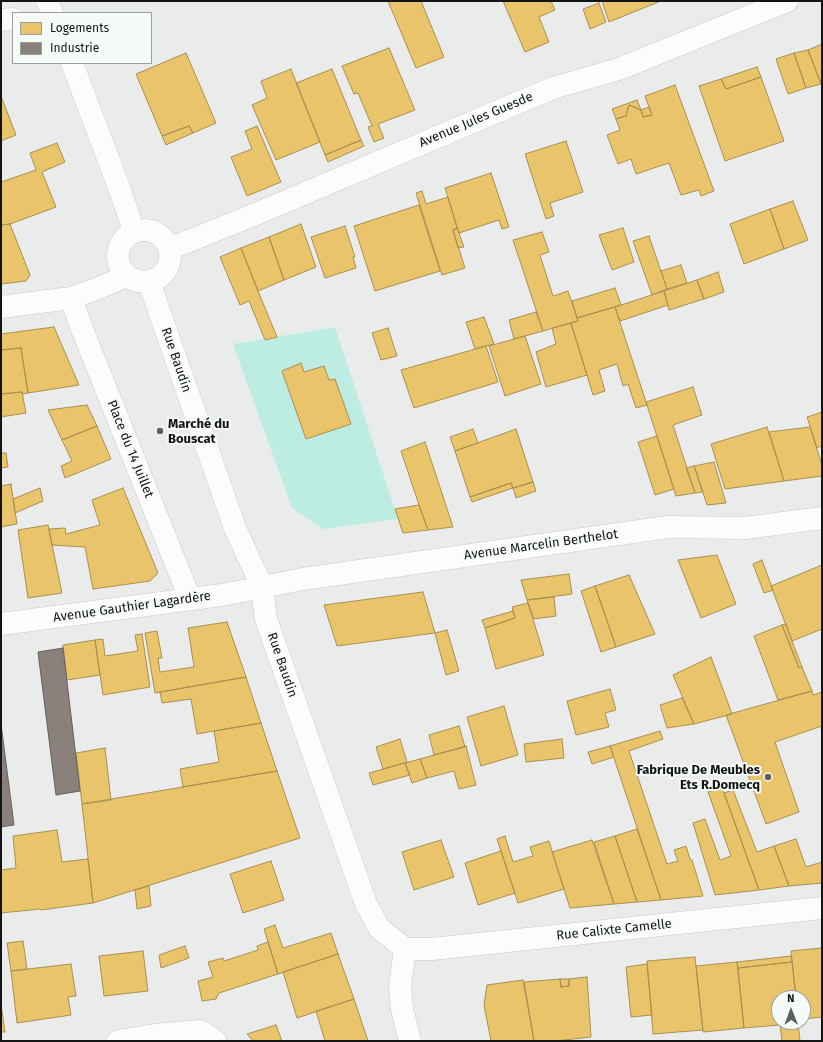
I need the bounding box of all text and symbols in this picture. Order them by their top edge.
legend [12,12,152,64]
text: Logements [50,21,109,35]
text: Industrie [50,41,99,55]
street label: Avenue Jules Guesde [417,89,535,151]
street label: Rue Baudin [158,326,194,394]
street label: Place du 14 Juillet [103,398,157,500]
place label: Marché du Bouscat [168,416,229,447]
marker: Marché du Bouscat [155,426,165,436]
street label: Avenue Marcelin Berthelot [463,526,619,564]
street label: Avenue Gauthier Lagardère [52,588,212,626]
street label: Rue Baudin [264,631,300,699]
place label: Fabrique De Meubles Ets R.Domecq [637,762,760,793]
marker: Fabrique De Meubles Ets R.Domecq [763,772,773,782]
street label: Rue Calixte Camelle [556,916,672,944]
north arrow [771,990,811,1030]
text: N [787,992,795,1005]

